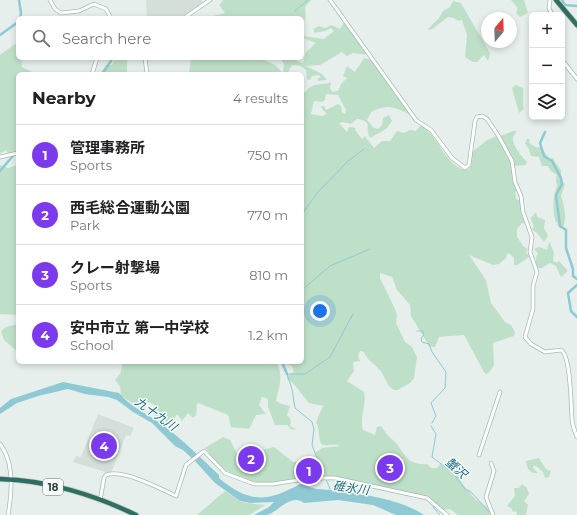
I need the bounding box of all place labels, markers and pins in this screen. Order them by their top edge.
pin: 4 [91,431,117,461]
pin: 2 [238,444,264,474]
pin: 3 [377,453,403,483]
pin: 1 [296,456,322,486]

